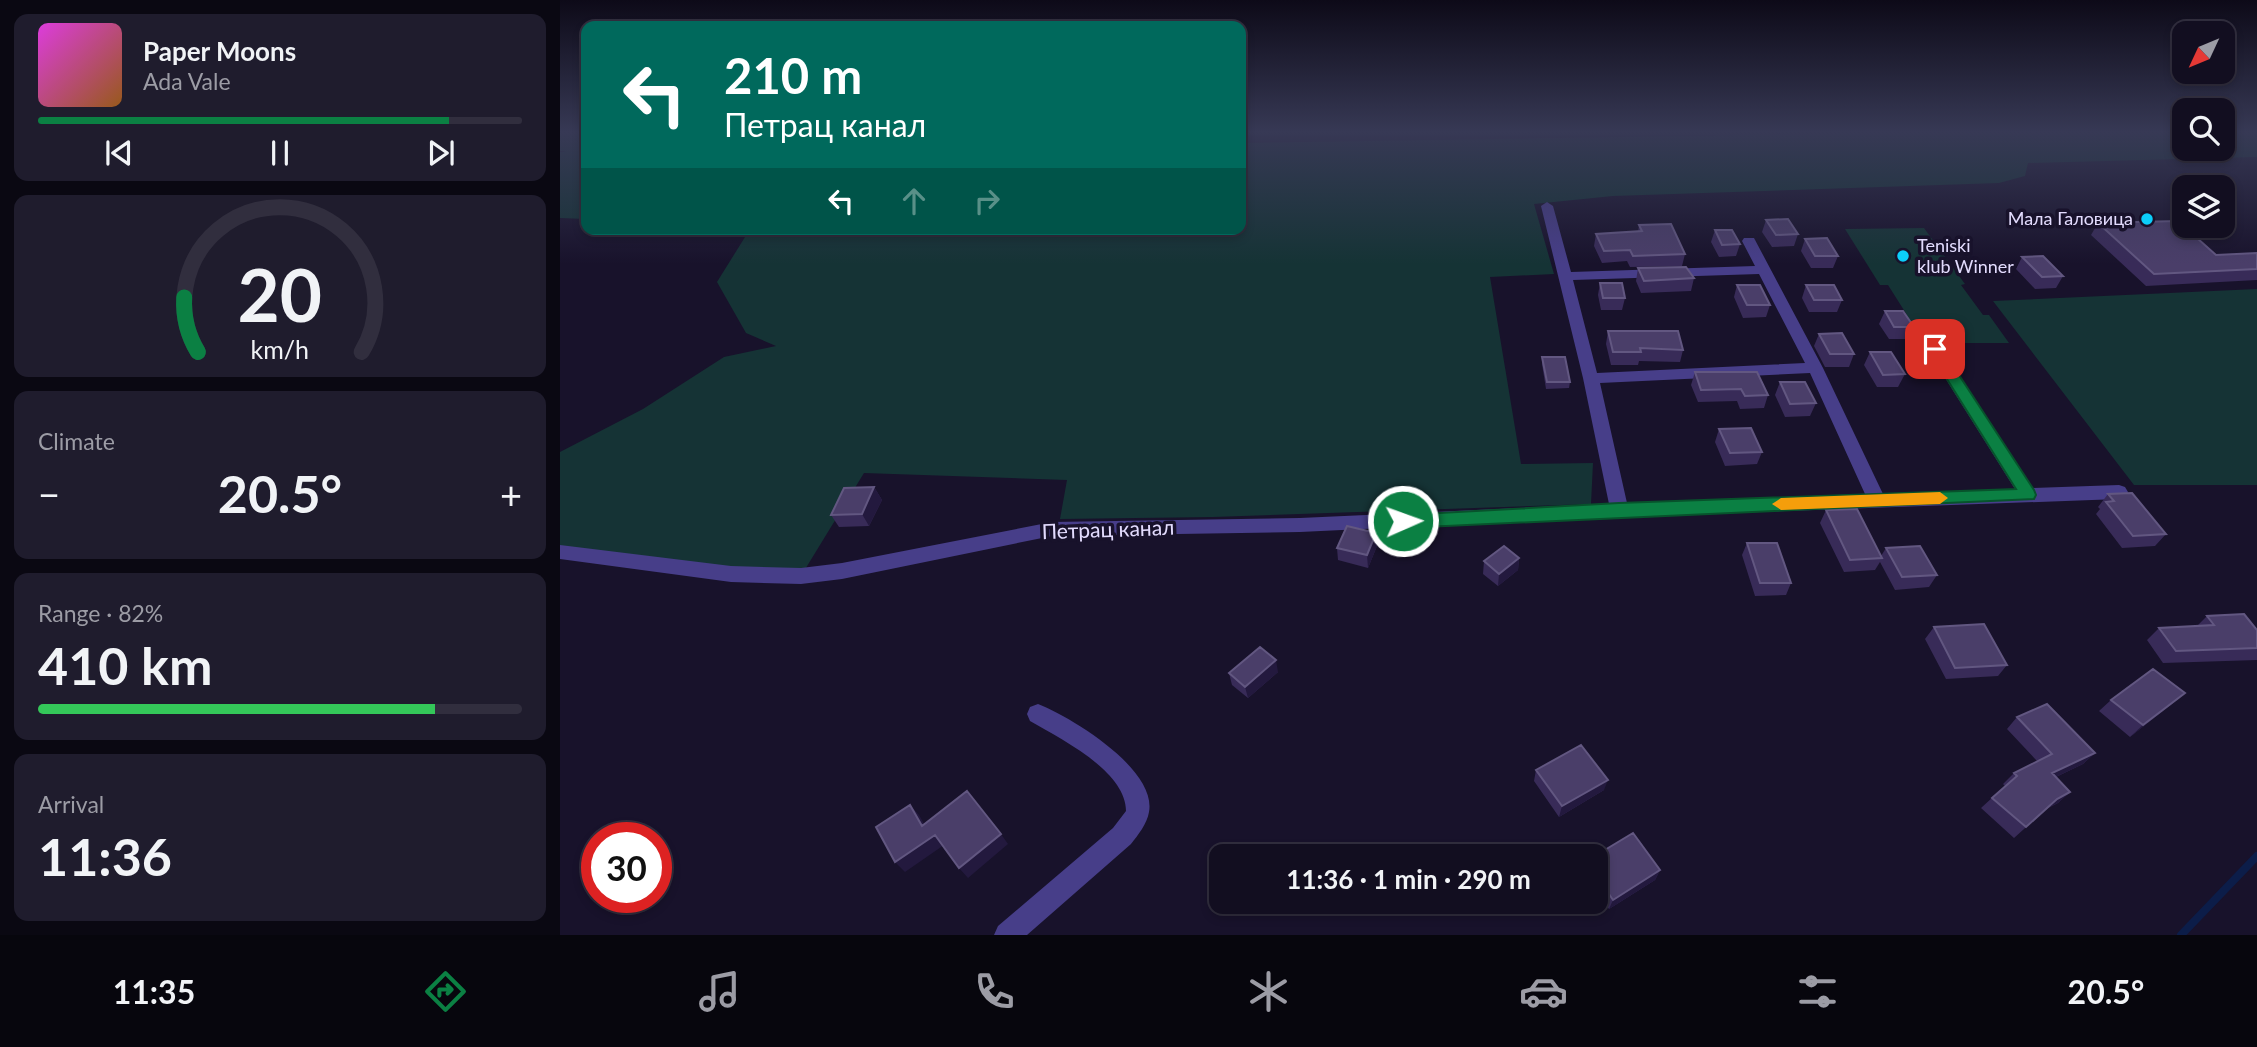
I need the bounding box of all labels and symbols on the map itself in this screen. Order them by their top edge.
north arrow [2172,21,2235,84]
place label: Мала Галовица [2008,207,2133,229]
marker: Мала Галовица [2139,211,2155,227]
place label: Teniski klub Winner [1917,234,2014,277]
marker: Teniski klub Winner [1895,248,1911,264]
pin [1905,319,1965,379]
position arrow [1366,484,1440,558]
street label: Петрац канал [1041,514,1175,543]
speed limit sign: 30 [581,822,672,913]

